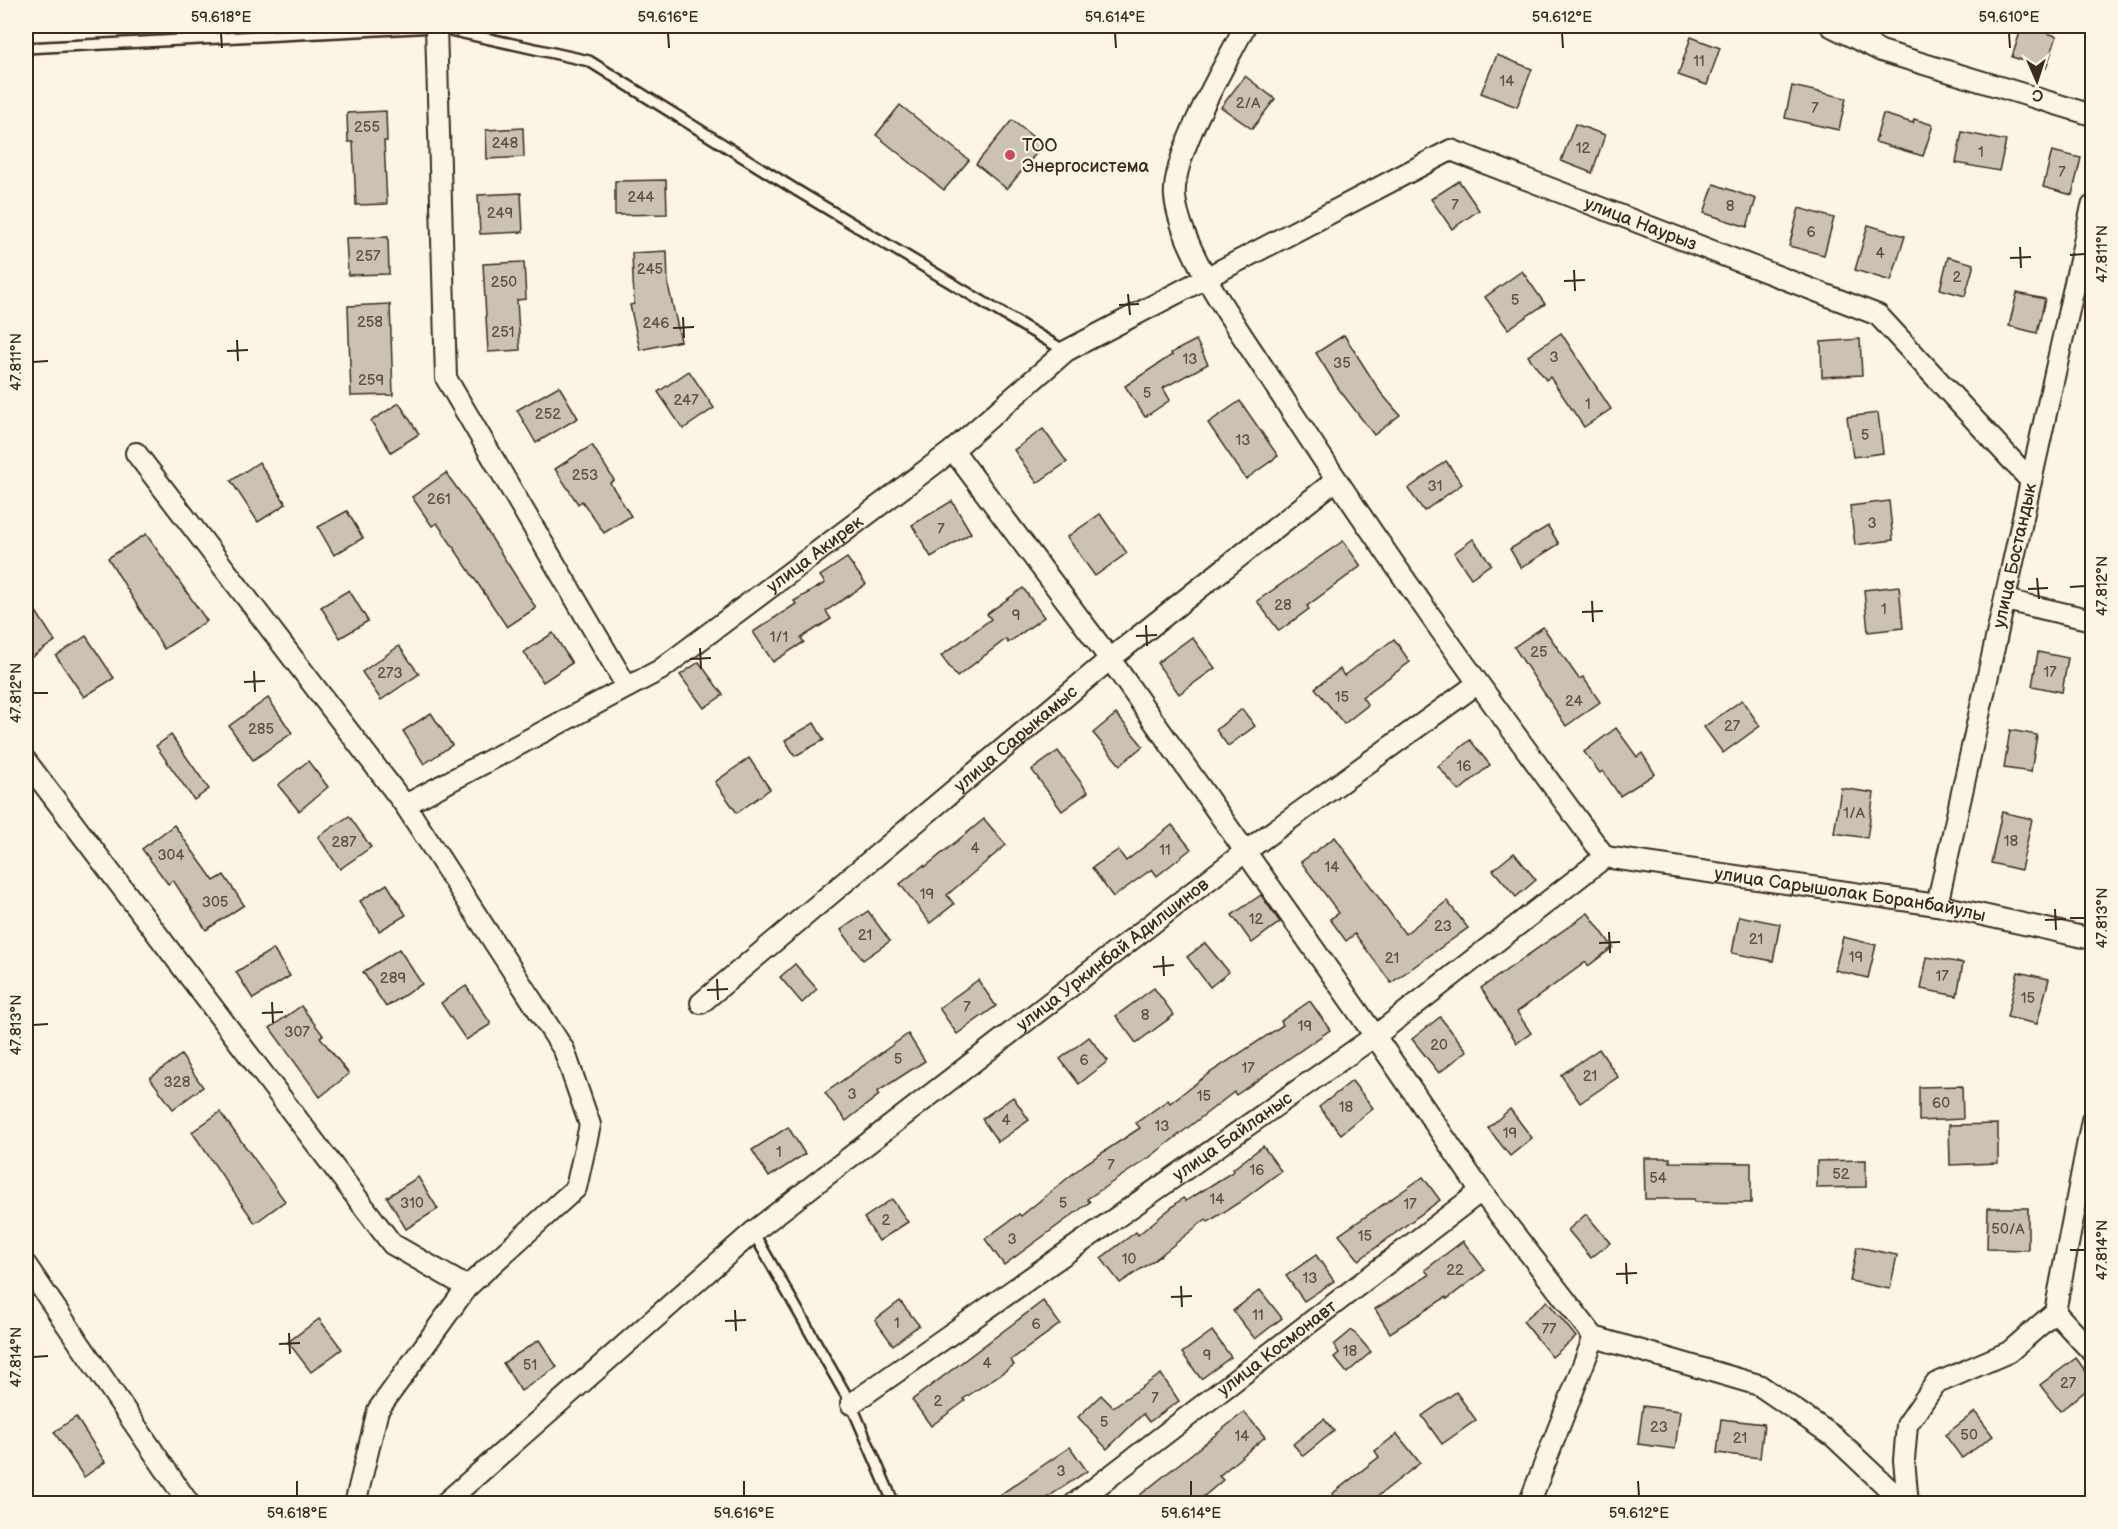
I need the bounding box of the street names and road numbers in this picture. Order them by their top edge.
street label: улица Наурыз [1581,193,1700,255]
street label: улица Бостандык [1989,481,2041,630]
street label: улица Акирек [763,511,868,597]
street label: улица Сарыкамыс [950,681,1082,797]
street label: улица Сарышолак Боранбайулы [1713,863,1988,926]
street label: улица Уркинбай Адилшинов [1013,873,1214,1035]
street label: улица Байланыс [1169,1087,1296,1186]
street label: улица Космонавт [1214,1296,1341,1401]

